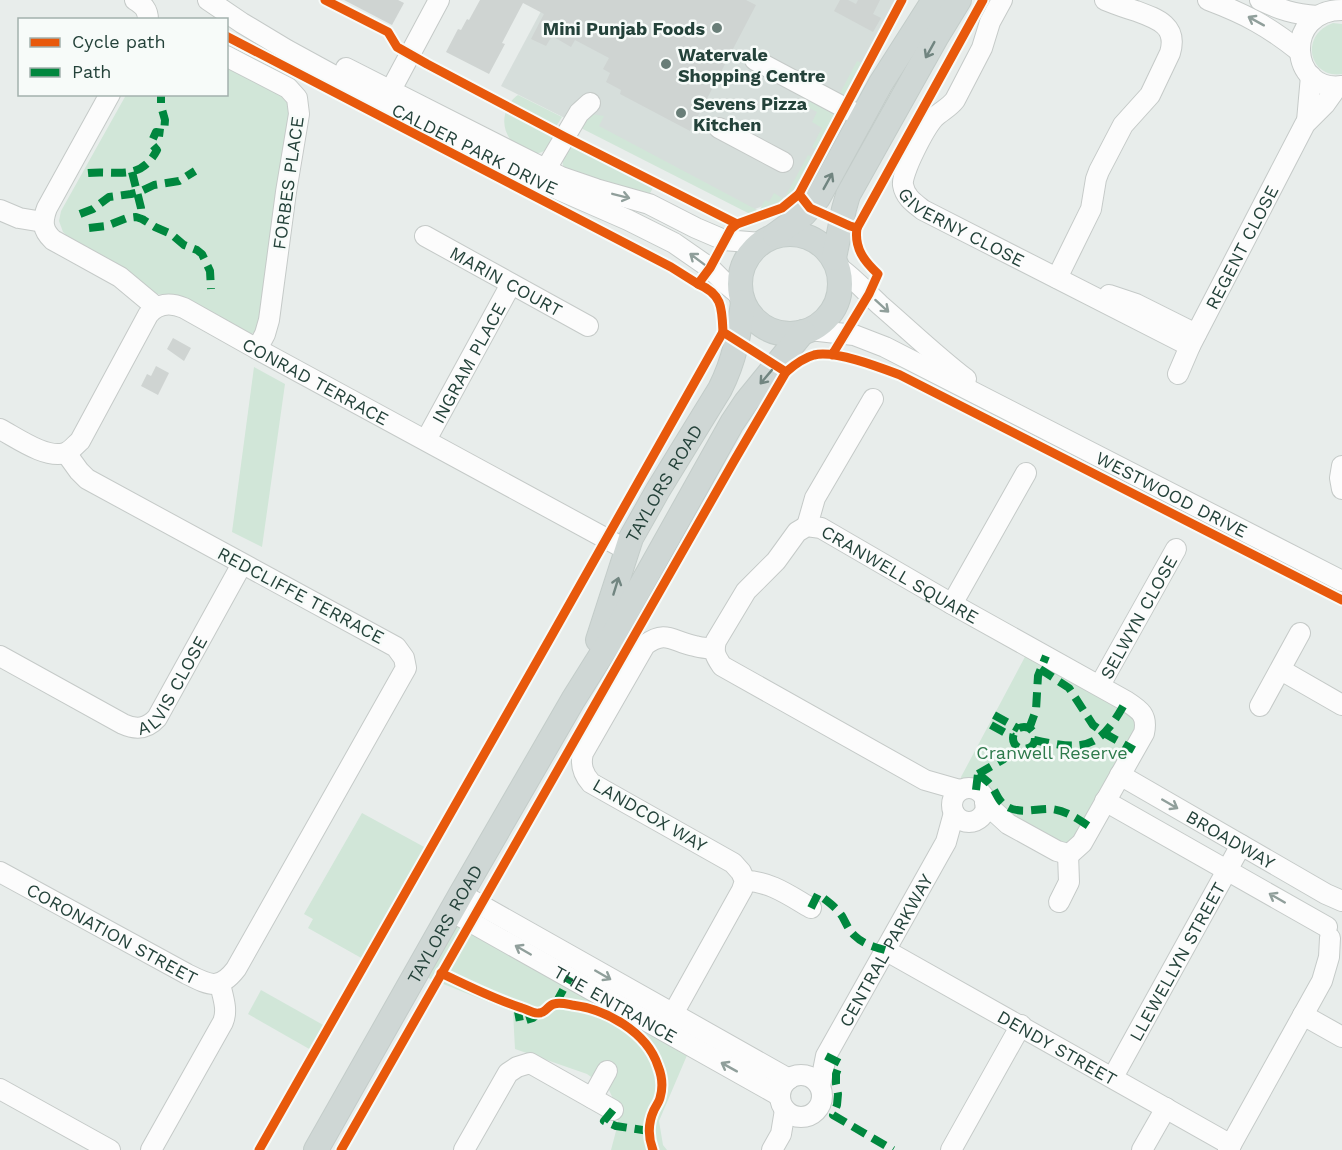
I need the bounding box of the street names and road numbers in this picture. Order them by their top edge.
street label: CALDER PARK DRIVE [389,98,561,199]
street label: FORBES PLACE [268,115,308,251]
street label: REGENT CLOSE [1201,181,1282,312]
street label: GIVERNY CLOSE [894,184,1028,271]
street label: MARIN COURT [447,242,566,320]
street label: INGRAM PLACE [427,299,509,427]
street label: CONRAD TERRACE [239,333,393,429]
street label: TAYLORS ROAD [620,420,706,546]
street label: WESTWOOD DRIVE [1093,446,1251,541]
street label: CRANWELL SQUARE [818,520,983,627]
street label: REDCLIFFE TERRACE [214,542,388,648]
street label: SELWYN CLOSE [1095,551,1181,682]
street label: ALVIS CLOSE [135,632,211,739]
street label: LANDCOX WAY [589,774,711,856]
street label: BROADWAY [1183,805,1280,873]
street label: TAYLORS ROAD [402,861,486,987]
street label: CENTRAL PARKWAY [834,870,937,1030]
street label: CORONATION STREET [23,878,201,988]
street label: LLEWELLYN STREET [1125,878,1229,1045]
street label: THE ENTRANCE [550,961,681,1047]
street label: DENDY STREET [994,1005,1121,1089]

